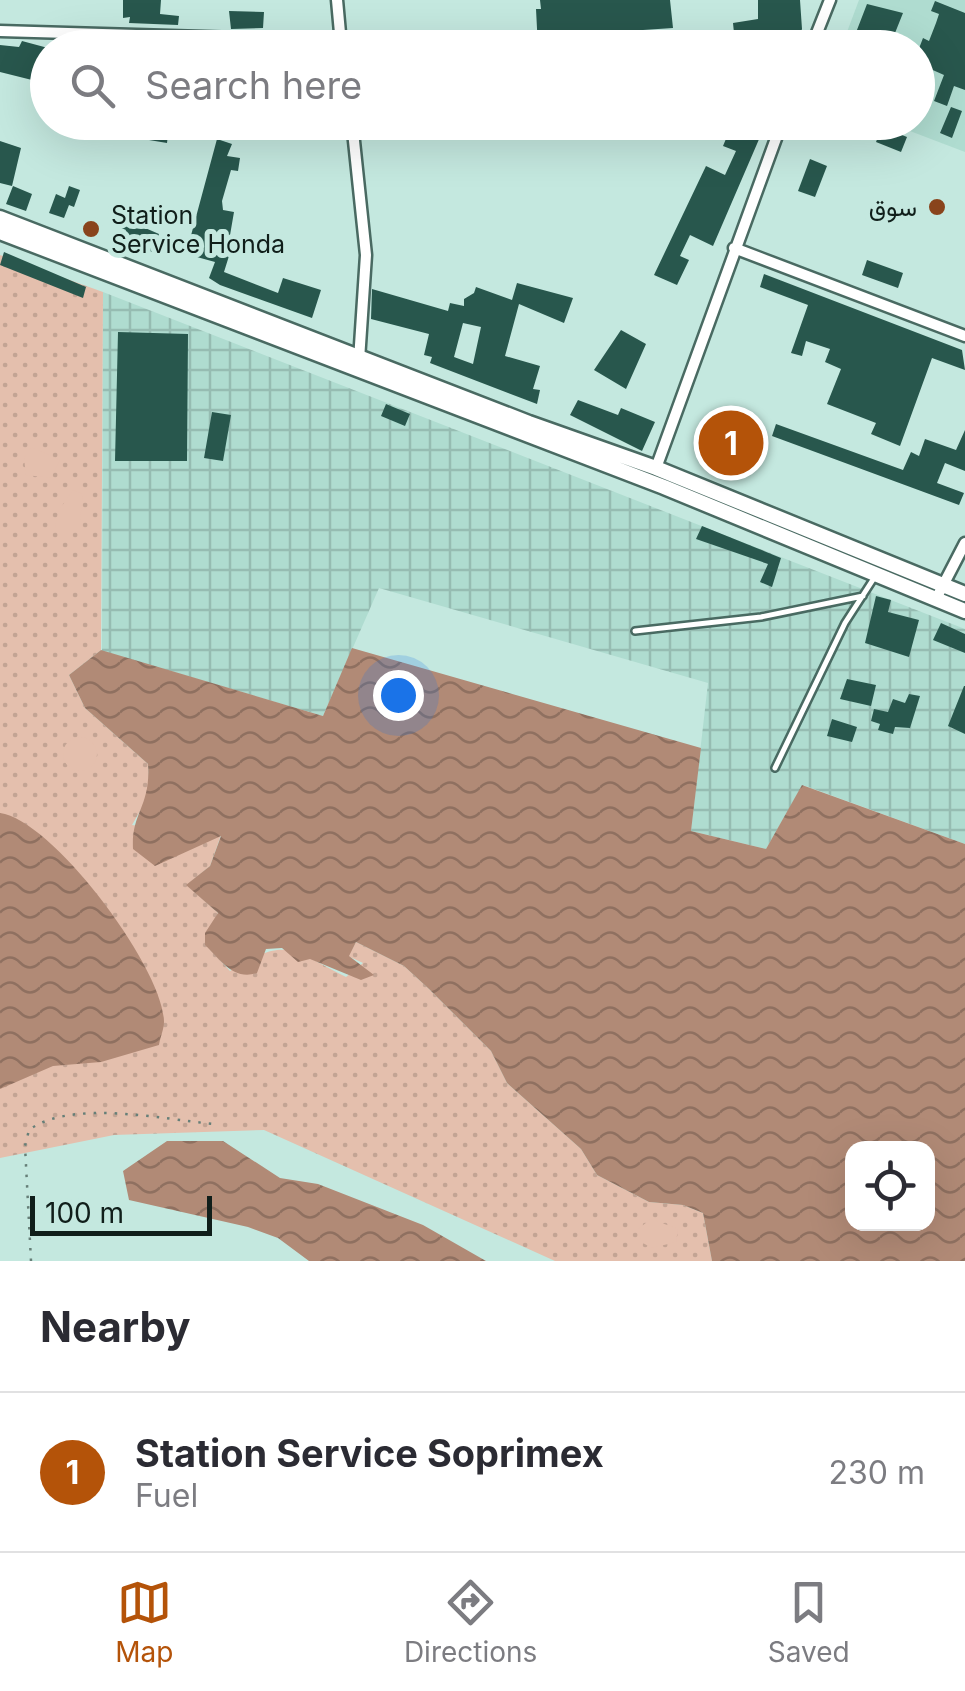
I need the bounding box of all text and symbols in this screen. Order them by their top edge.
search box [30,30,935,140]
icon: search [65,58,120,113]
text: Search here [145,62,362,108]
place label: سوق [869,192,917,223]
marker: سوق [926,196,948,218]
place label: Station Service Honda [111,200,285,259]
marker: Station Service Honda [80,218,102,240]
pin: 1 [698,406,764,480]
your location [373,670,424,721]
map controls [845,1141,935,1231]
button: locate [845,1141,935,1231]
scale bar [30,1191,212,1236]
text: 100 m [45,1196,124,1230]
text: Nearby [40,1301,191,1352]
text: Station Service Soprimex [135,1430,604,1476]
text: 1 [66,1453,79,1492]
text: 230 m [829,1453,925,1492]
text: Fuel [135,1476,198,1515]
tab: Map [115,1575,173,1669]
tab: Directions [404,1575,537,1669]
tab: Saved [768,1575,850,1669]

